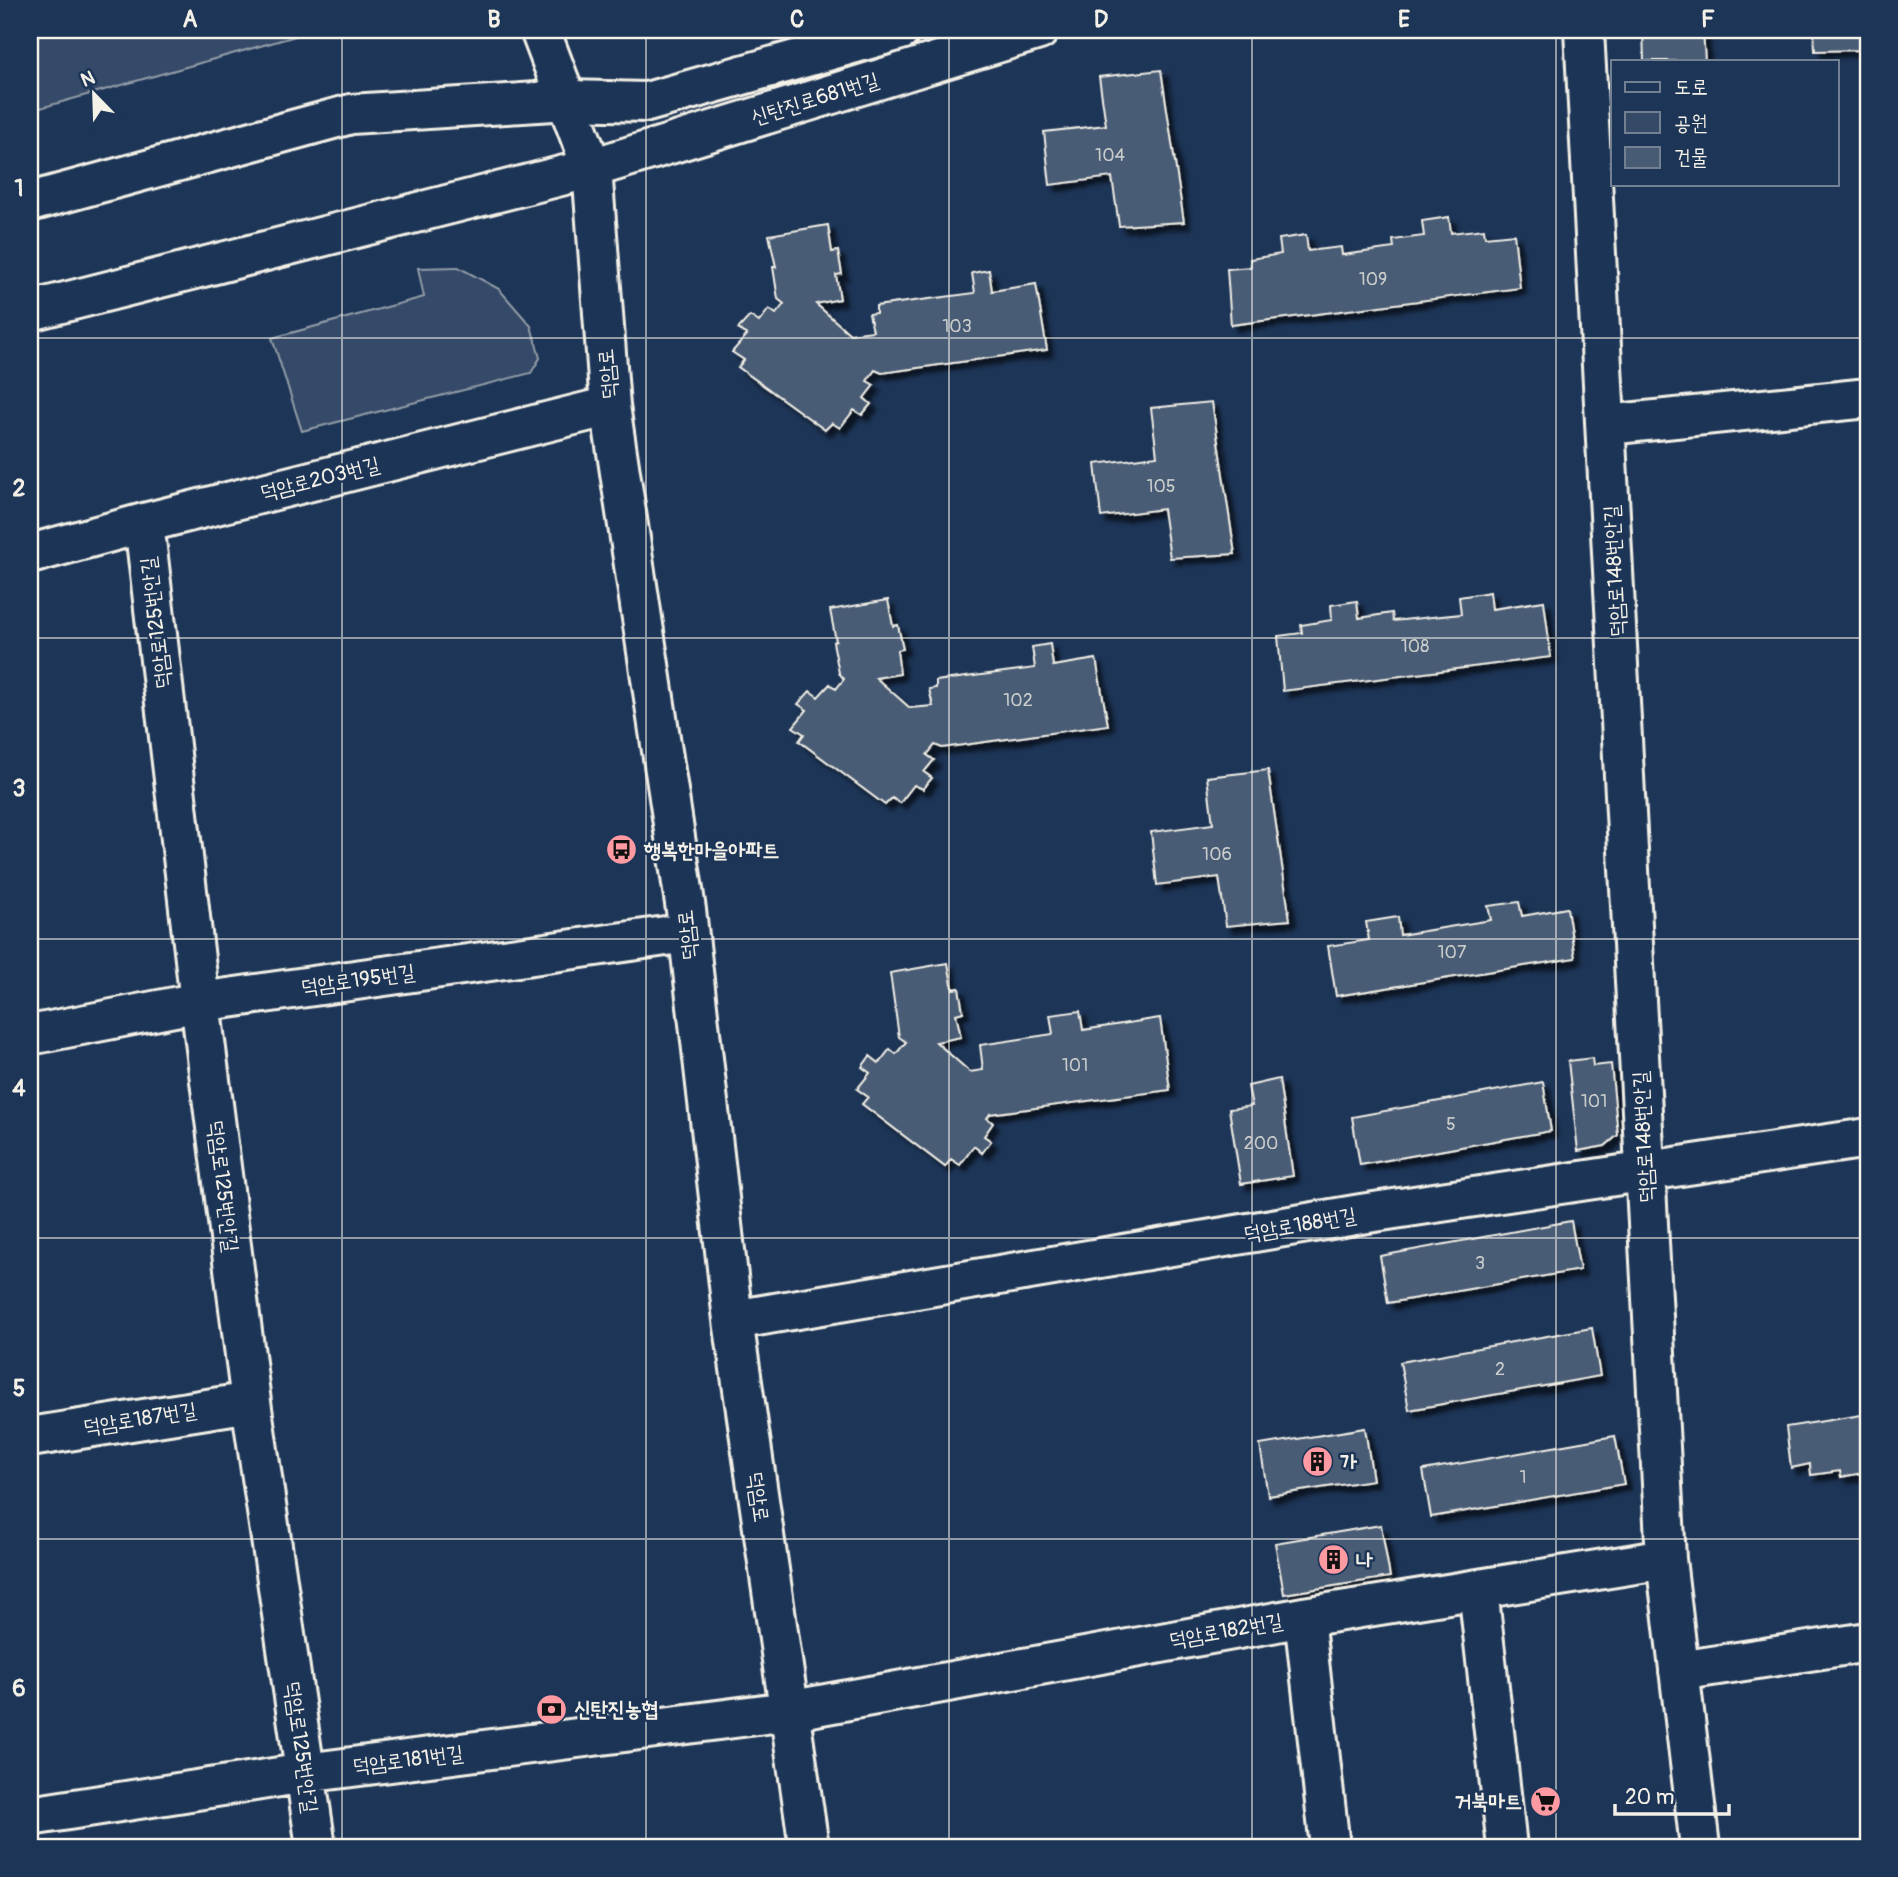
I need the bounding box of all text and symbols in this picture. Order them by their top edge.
text: A [183,5,198,34]
text: B [487,5,501,34]
text: C [790,5,804,34]
text: D [1094,5,1108,34]
text: E [1398,5,1410,34]
text: F [1701,5,1715,34]
north arrow [60,60,130,130]
legend [1611,60,1839,186]
text: N [77,66,98,93]
street label: 신탄진로681번길 [748,67,882,131]
text: 도로 [1674,74,1708,101]
text: 공원 [1674,110,1708,137]
house number: 104 [1095,144,1125,167]
text: 건물 [1674,144,1708,171]
text: 1 [15,174,24,203]
house number: 109 [1359,268,1387,291]
house number: 103 [942,315,972,338]
street label: 덕암로 [592,348,624,400]
street label: 덕암로203번길 [257,451,383,507]
text: 2 [13,474,26,503]
house number: 105 [1146,475,1176,498]
street label: 덕암로148번안길 [1598,504,1632,638]
street label: 덕암로125번안길 [135,555,177,691]
house number: 108 [1401,635,1429,658]
house number: 102 [1003,689,1033,712]
text: 3 [13,774,25,803]
bus stop icon: 행복한마을아파트 [604,833,638,867]
place label: 행복한마을아파트 [643,837,779,864]
house number: 106 [1202,843,1232,866]
street label: 덕암로 [672,908,704,962]
house number: 107 [1438,941,1467,964]
street label: 덕암로195번길 [299,959,417,1001]
house number: 101 [1062,1054,1088,1077]
street label: 덕암로148번안길 [1627,1070,1661,1204]
text: 4 [12,1074,26,1103]
house number: 101 [1581,1090,1607,1113]
house number: 5 [1446,1113,1456,1136]
street label: 덕암로125번안길 [202,1118,244,1254]
house number: 200 [1244,1132,1278,1155]
street label: 덕암로188번길 [1242,1202,1359,1248]
house number: 3 [1475,1252,1485,1275]
house number: 2 [1495,1358,1505,1381]
text: 5 [13,1374,25,1403]
street label: 덕암로187번길 [81,1397,199,1441]
building icon: 가 [1300,1445,1334,1479]
place label: 가 [1340,1449,1357,1476]
house number: 1 [1519,1466,1527,1489]
street label: 덕암로 [741,1470,775,1524]
building icon: 나 [1316,1543,1350,1577]
place label: 나 [1356,1547,1373,1574]
street label: 덕암로182번길 [1167,1608,1285,1654]
text: 6 [12,1674,26,1703]
street label: 덕암로125번안길 [278,1679,324,1815]
bank icon: 신탄진농협 [534,1692,568,1726]
place label: 신탄진농협 [574,1696,659,1723]
street label: 덕암로181번길 [351,1740,465,1780]
scale bar [1615,1772,1728,1816]
supermarket icon: 거북마트 [1528,1784,1562,1818]
text: 20 m [1625,1784,1674,1811]
place label: 거북마트 [1454,1788,1522,1815]

